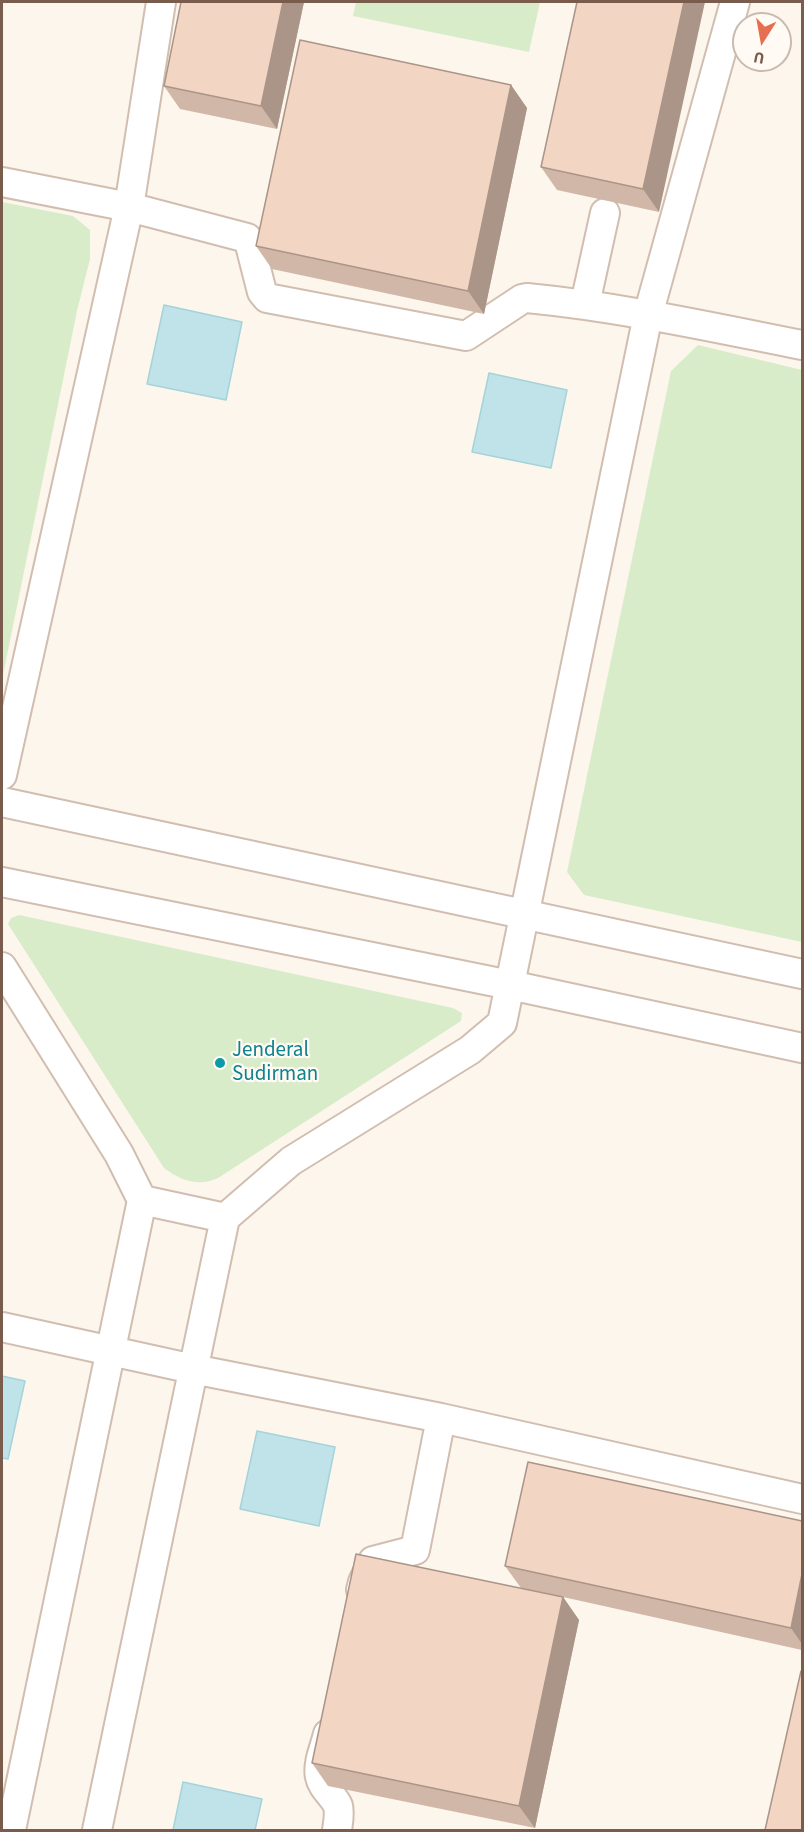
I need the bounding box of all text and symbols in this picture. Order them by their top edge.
north arrow [732,12,792,72]
text: U [752,46,766,70]
place label: Jenderal Sudirman [232,1038,318,1088]
marker: Jenderal Sudirman [213,1056,227,1070]

